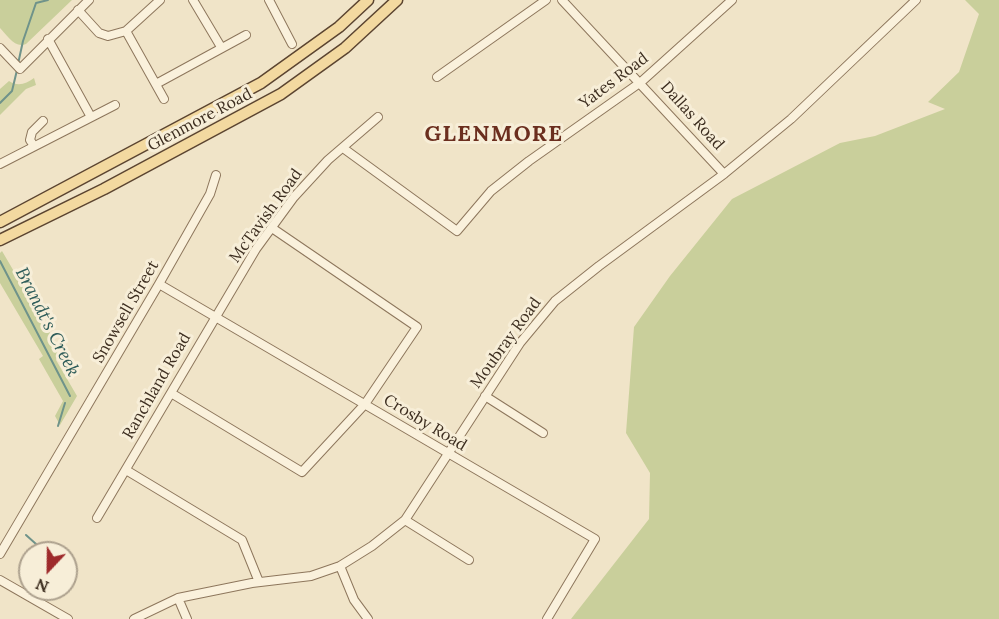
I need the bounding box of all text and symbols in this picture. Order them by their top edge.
street label: Yates Road [576,49,652,113]
street label: Dallas Road [656,78,728,154]
street label: Glenmore Road [145,84,255,156]
district label: GLENMORE [424,122,564,148]
street label: McTavish Road [225,165,307,267]
street label: Snowsell Street [89,257,163,367]
water label: Brandt's Creek [10,264,84,380]
street label: Moubray Road [467,294,545,392]
street label: Ranchland Road [119,330,195,442]
street label: Crosby Road [380,391,470,455]
north arrow [18,541,78,601]
text: N [33,574,51,597]

